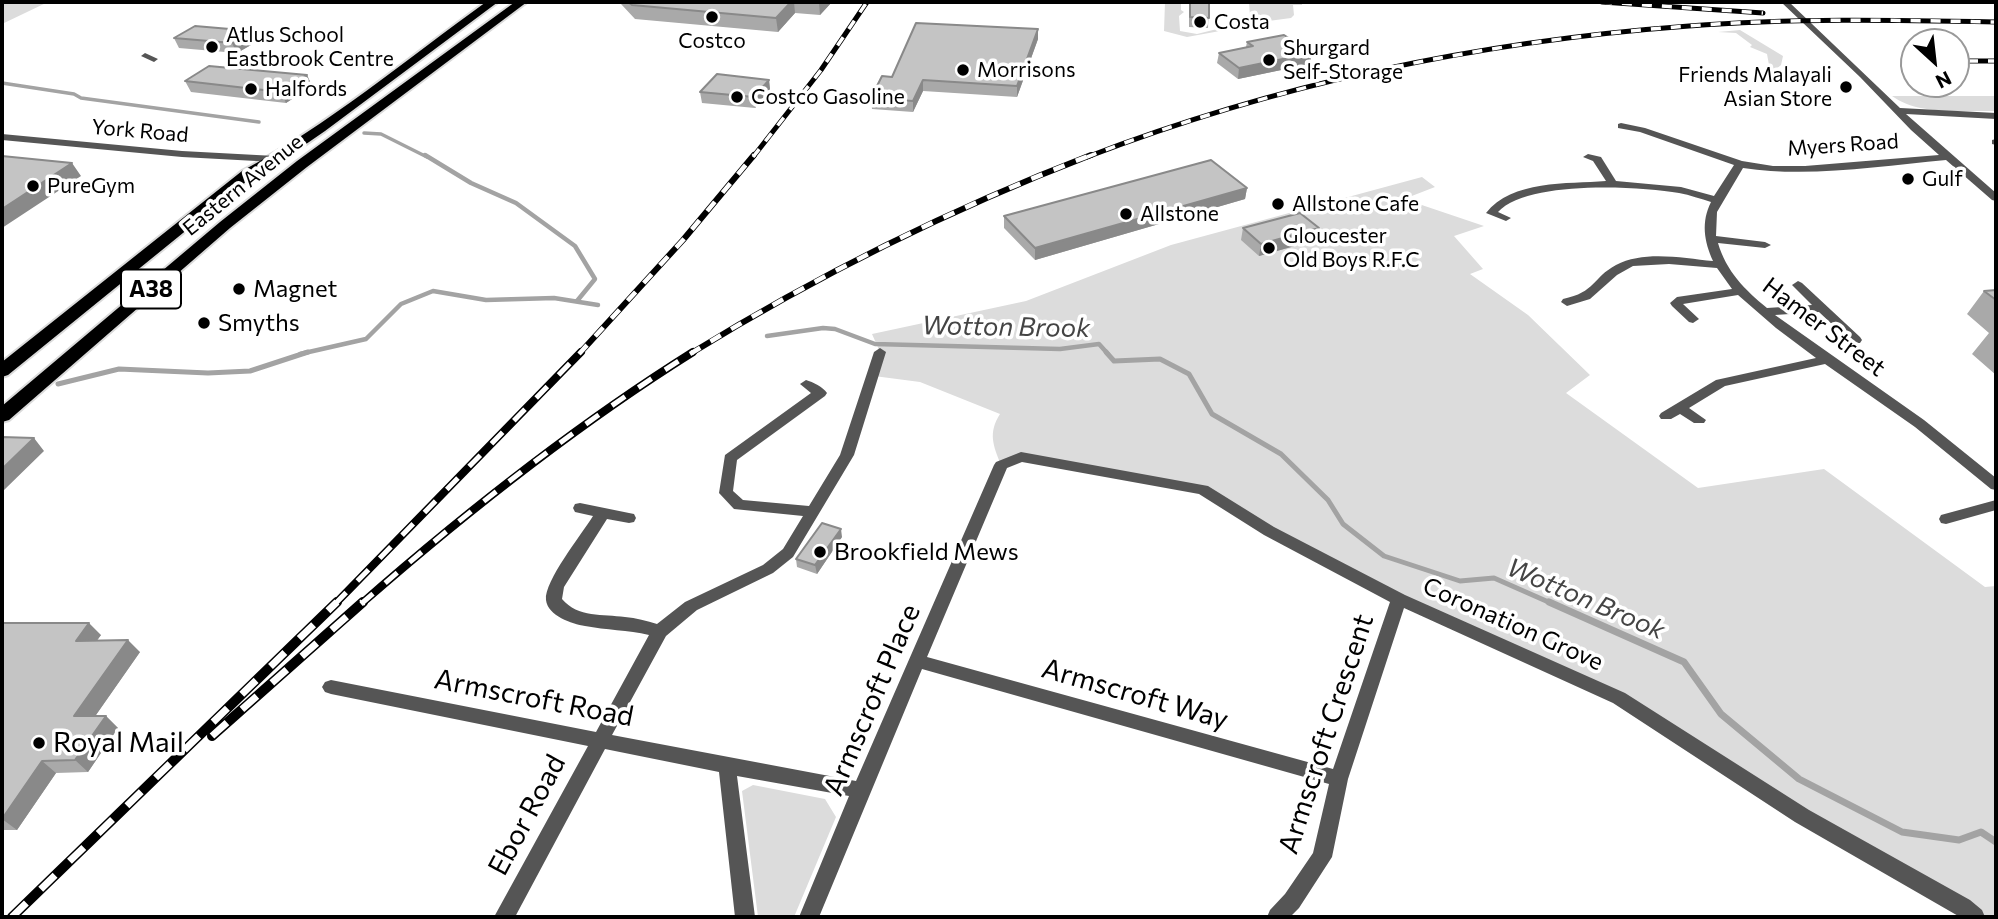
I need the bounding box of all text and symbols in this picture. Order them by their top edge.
marker: Costco [704,9,720,25]
place label: Costa [1214,9,1270,35]
marker: Costa [1192,14,1208,30]
place label: Atlus School Eastbrook Centre [226,22,394,72]
place label: Costco [678,28,746,54]
north arrow [1900,28,1970,98]
place label: Shurgard Self-Storage [1283,35,1403,85]
marker: Atlus School Eastbrook Centre [204,39,220,55]
marker: Shurgard Self-Storage [1261,52,1277,68]
place label: Morrisons [977,57,1075,83]
marker: Morrisons [955,62,971,78]
place label: Friends Malayali Asian Store [1678,62,1832,112]
text: N [1932,67,1955,94]
place label: Halfords [265,76,347,102]
marker: Friends Malayali Asian Store [1838,79,1854,95]
marker: Halfords [243,81,259,97]
place label: Costco Gasoline [751,84,905,110]
marker: Costco Gasoline [729,89,745,105]
street label: York Road [91,114,189,148]
street label: Eastern Avenue [178,129,308,241]
street label: Myers Road [1786,129,1900,161]
place label: Gulf [1922,166,1963,192]
marker: Gulf [1900,171,1916,187]
place label: PureGym [47,173,135,199]
marker: PureGym [25,178,41,194]
place label: Allstone Cafe [1292,191,1419,217]
marker: Allstone Cafe [1270,196,1286,212]
place label: Allstone [1140,201,1219,227]
marker: Allstone [1118,206,1134,222]
place label: Gloucester Old Boys R.F.C [1283,223,1420,273]
marker: Gloucester Old Boys R.F.C [1261,240,1277,256]
road number: A38 [121,270,181,308]
street label: Hamer Street [1757,272,1891,382]
place label: Magnet [253,275,337,303]
marker: Magnet [231,281,247,297]
place label: Smyths [218,309,300,337]
water label: Wotton Brook [922,310,1090,344]
marker: Smyths [196,315,212,331]
place label: Brookfield Mews [834,538,1019,566]
marker: Brookfield Mews [812,544,828,560]
water label: Wotton Brook [1502,552,1670,646]
street label: Coronation Grove [1418,571,1608,677]
street label: Armscroft Place [817,599,927,801]
street label: Armscroft Crescent [1271,610,1381,858]
street label: Armscroft Way [1038,651,1232,737]
street label: Armscroft Road [432,662,636,734]
place label: Royal Mail [53,726,184,760]
marker: Royal Mail [31,735,47,751]
street label: Ebor Road [481,749,573,881]

